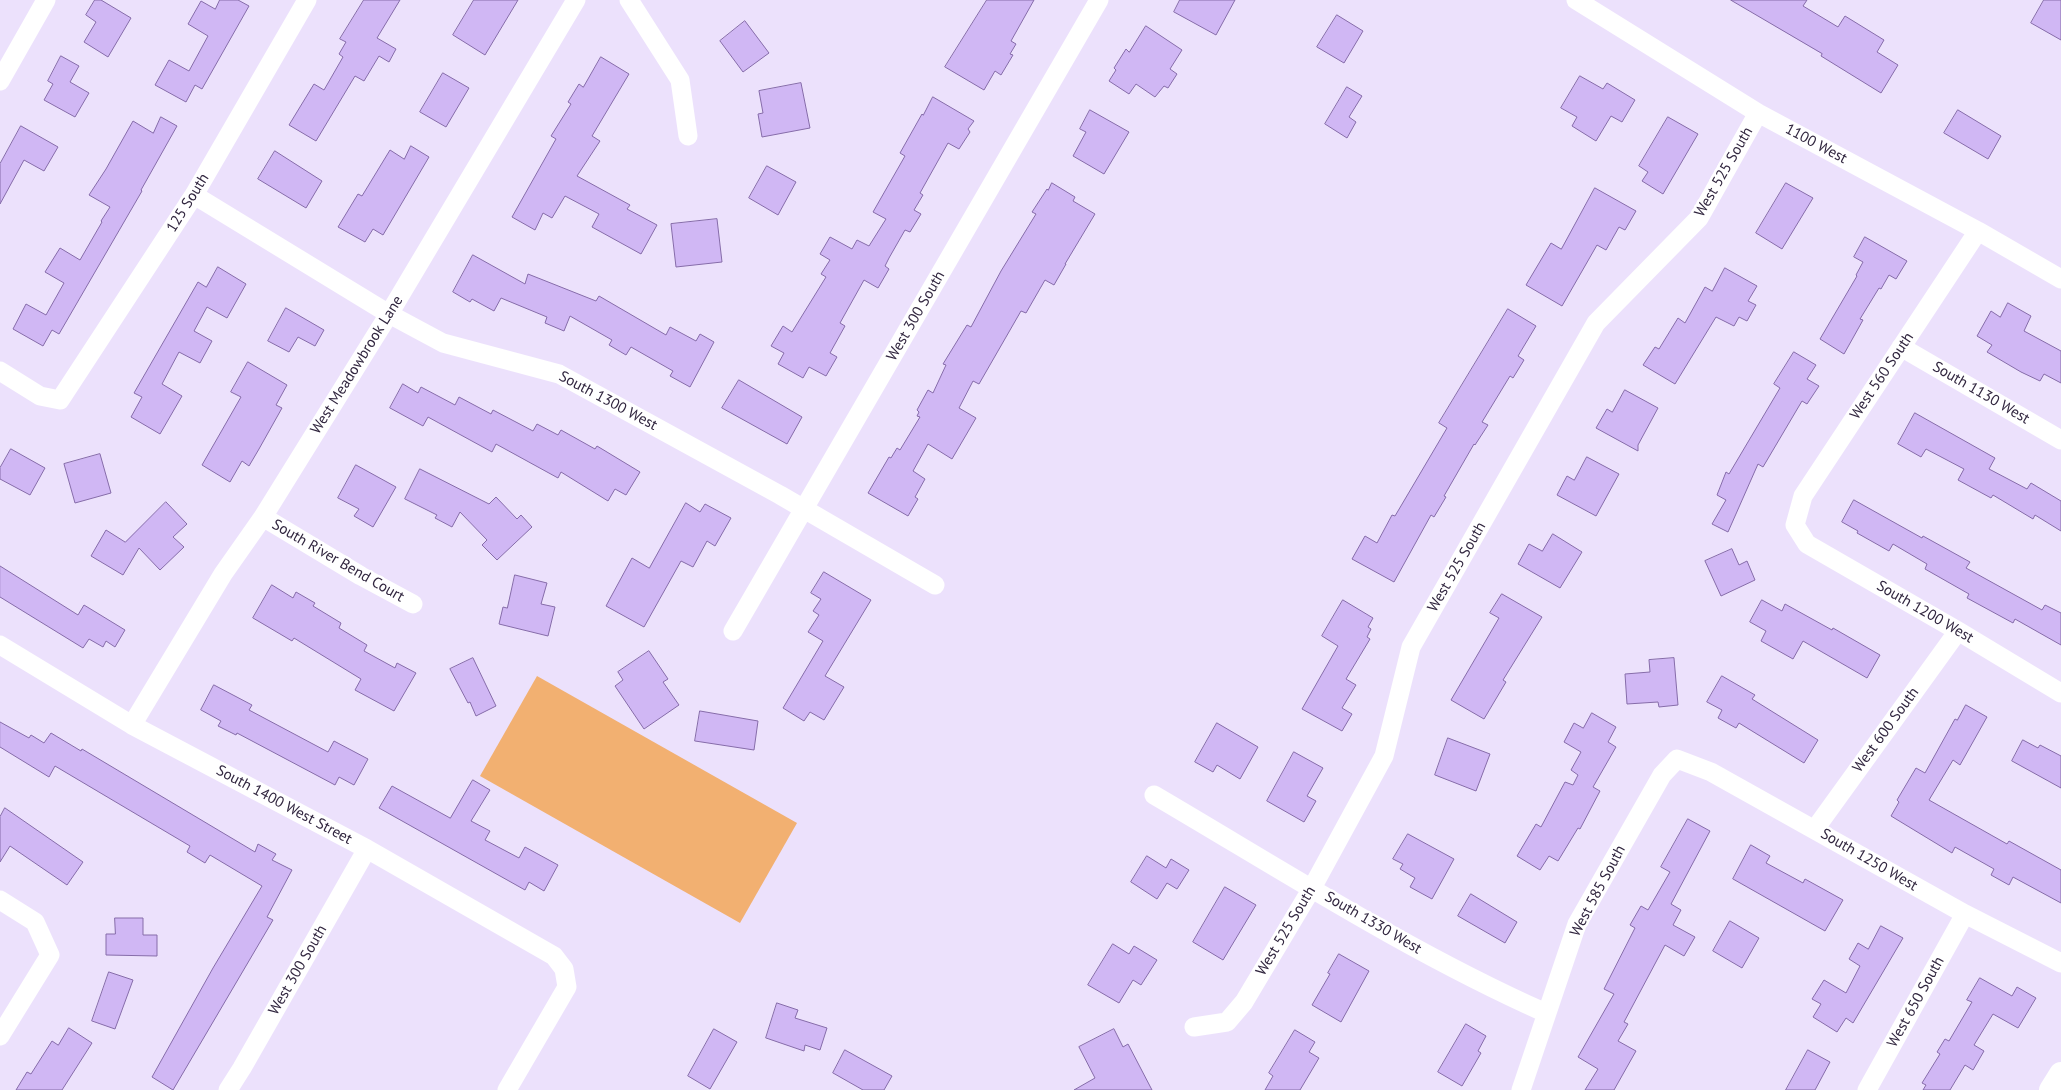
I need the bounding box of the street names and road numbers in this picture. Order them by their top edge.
street label: 1100 West [1782,120,1850,168]
street label: West 525 South [1691,124,1757,220]
street label: 125 South [163,170,213,236]
street label: West 300 South [883,268,949,364]
street label: West Meadowbrook Lane [307,292,407,438]
street label: West 560 South [1846,329,1918,423]
street label: South 1130 West [1929,358,2033,428]
street label: South 1300 West [556,367,660,435]
street label: South River Bend Court [269,516,407,606]
street label: West 525 South [1424,519,1490,615]
street label: South 1200 West [1873,577,1977,647]
street label: West 600 South [1849,684,1923,776]
street label: South 1400 West Street [213,762,355,848]
street label: South 1250 West [1817,825,1921,895]
street label: West 585 South [1566,842,1630,940]
street label: West 525 South [1252,883,1320,979]
street label: South 1330 West [1321,888,1425,958]
street label: West 300 South [265,922,331,1018]
street label: West 650 South [1884,954,1948,1050]

